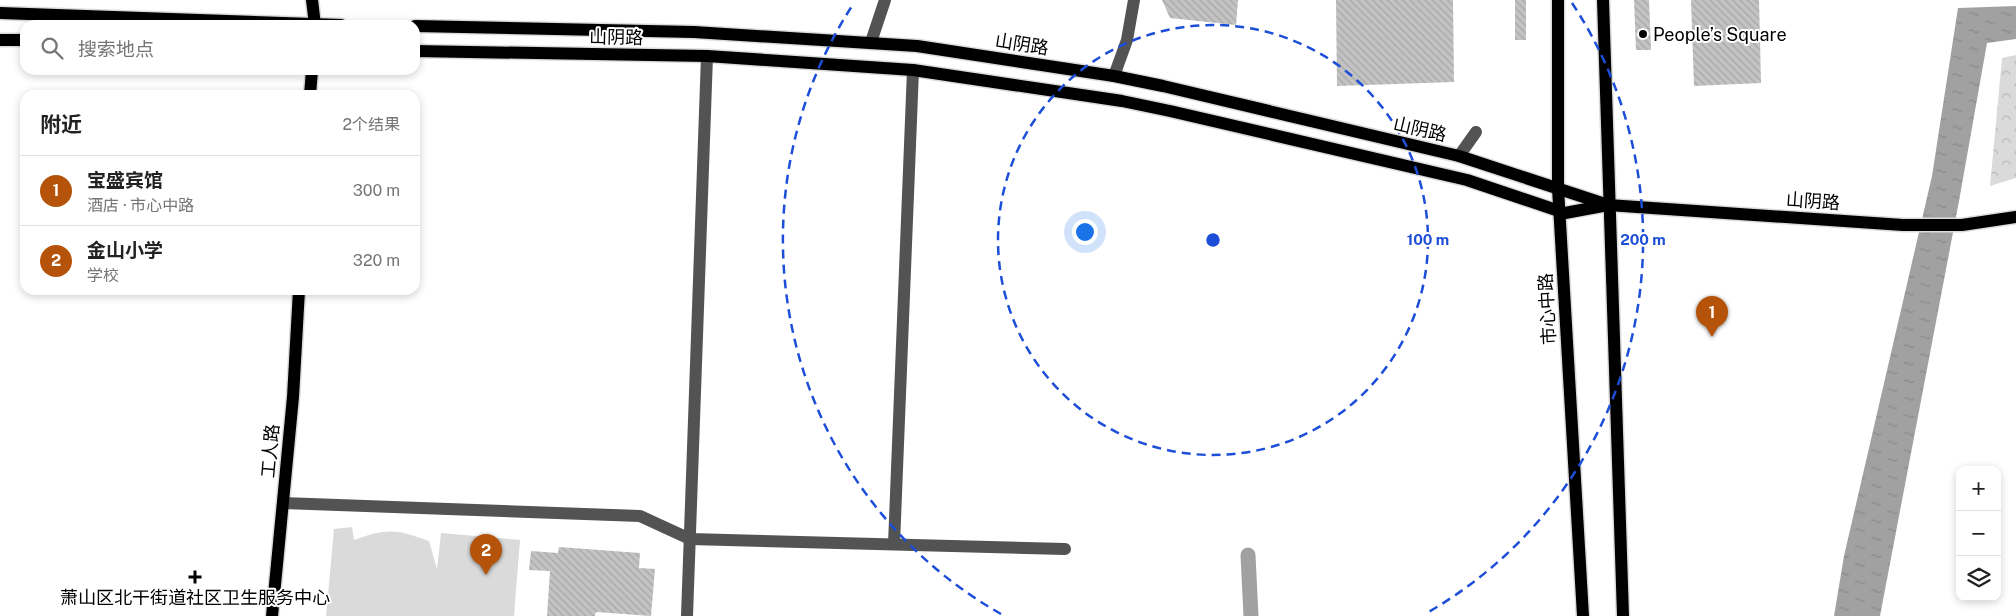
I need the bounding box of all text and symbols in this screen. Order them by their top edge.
search box [20,20,420,75]
place label: People’s Square [1653,24,1787,45]
street label: 山阴路 [589,26,643,48]
marker: People’s Square [1637,28,1649,40]
street label: 山阴路 [994,29,1050,59]
icon: search [38,34,66,62]
text: 搜索地点 [78,38,154,60]
text: 附近 [40,112,82,137]
street label: 山阴路 [1391,113,1449,145]
text: 2个结果 [342,115,400,134]
text: 宝盛宾馆 [87,169,163,191]
text: 1 [53,181,59,200]
text: 300 m [353,181,400,200]
street label: 山阴路 [1785,189,1841,213]
text: 酒店 · 市心中路 [87,196,194,215]
your location [1072,219,1098,245]
centre of rings [1204,231,1222,249]
text: 100 m [1407,231,1449,248]
text: 200 m [1620,231,1666,248]
text: 金山小学 [87,239,163,261]
text: 2 [51,251,61,270]
text: 320 m [353,251,400,270]
text: 学校 [87,266,119,285]
street label: 市心中路 [1535,272,1559,346]
pin: 1 [1696,296,1728,337]
street label: 工人路 [257,423,283,479]
map controls [1956,466,2001,601]
button: + [1956,466,2001,511]
button: − [1956,511,2001,556]
pin: 2 [470,534,502,575]
button: layers [1956,556,2001,601]
marker: 萧山区北干街道社区卫生服务中心 [188,570,202,584]
place label: 萧山区北干街道社区卫生服务中心 [60,587,330,608]

